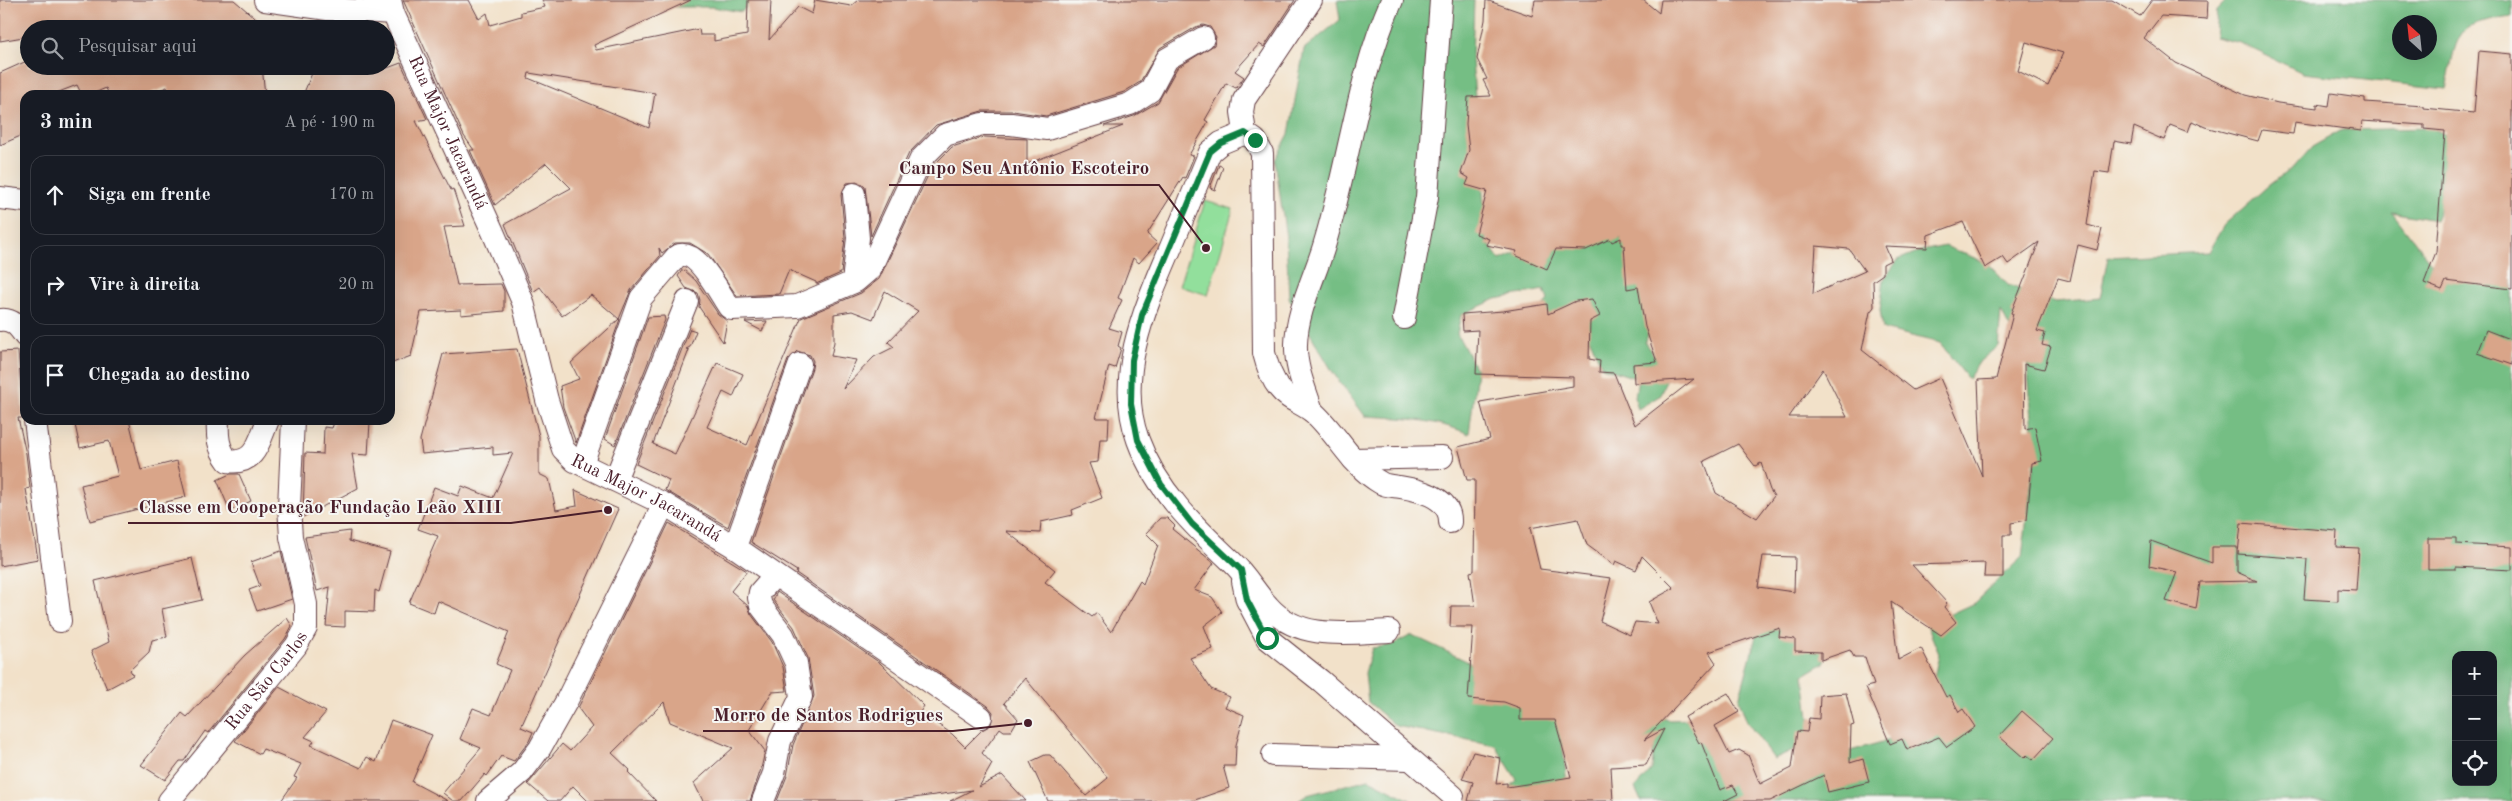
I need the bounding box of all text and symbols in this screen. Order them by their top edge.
north arrow [2392,15,2437,60]
search box [20,20,395,75]
icon: search [38,34,66,62]
text: Pesquisar aqui [78,38,197,57]
street label: Rua Major Jacarandá [405,53,491,213]
text: 3 min [40,112,93,133]
text: A pé · 190 m [284,115,375,131]
route end [1244,129,1267,152]
callout: Campo Seu Antônio Escoteiro [889,151,1159,185]
text: Campo Seu Antônio Escoteiro [899,160,1149,179]
icon: ahead [41,181,69,209]
text: Siga em frente [88,186,211,205]
text: 170 m [329,187,374,203]
icon: right [41,271,69,299]
text: Vire à direita [88,276,200,295]
text: 20 m [338,277,374,293]
icon: arrive [41,361,69,389]
text: Chegada ao destino [88,366,250,385]
street label: Rua Major Jacarandá [568,451,724,546]
callout: Classe em Cooperação Fundação Leão XIII [128,489,511,523]
text: Classe em Cooperação Fundação Leão XIII [138,499,502,518]
route start [1256,627,1279,650]
street label: Rua São Carlos [222,628,311,733]
map controls [2452,651,2497,786]
button: + [2452,651,2497,696]
button: − [2452,696,2497,741]
callout: Morro de Santos Rodrigues [703,697,953,731]
text: Morro de Santos Rodrigues [713,707,943,726]
button: locate [2452,741,2497,786]

